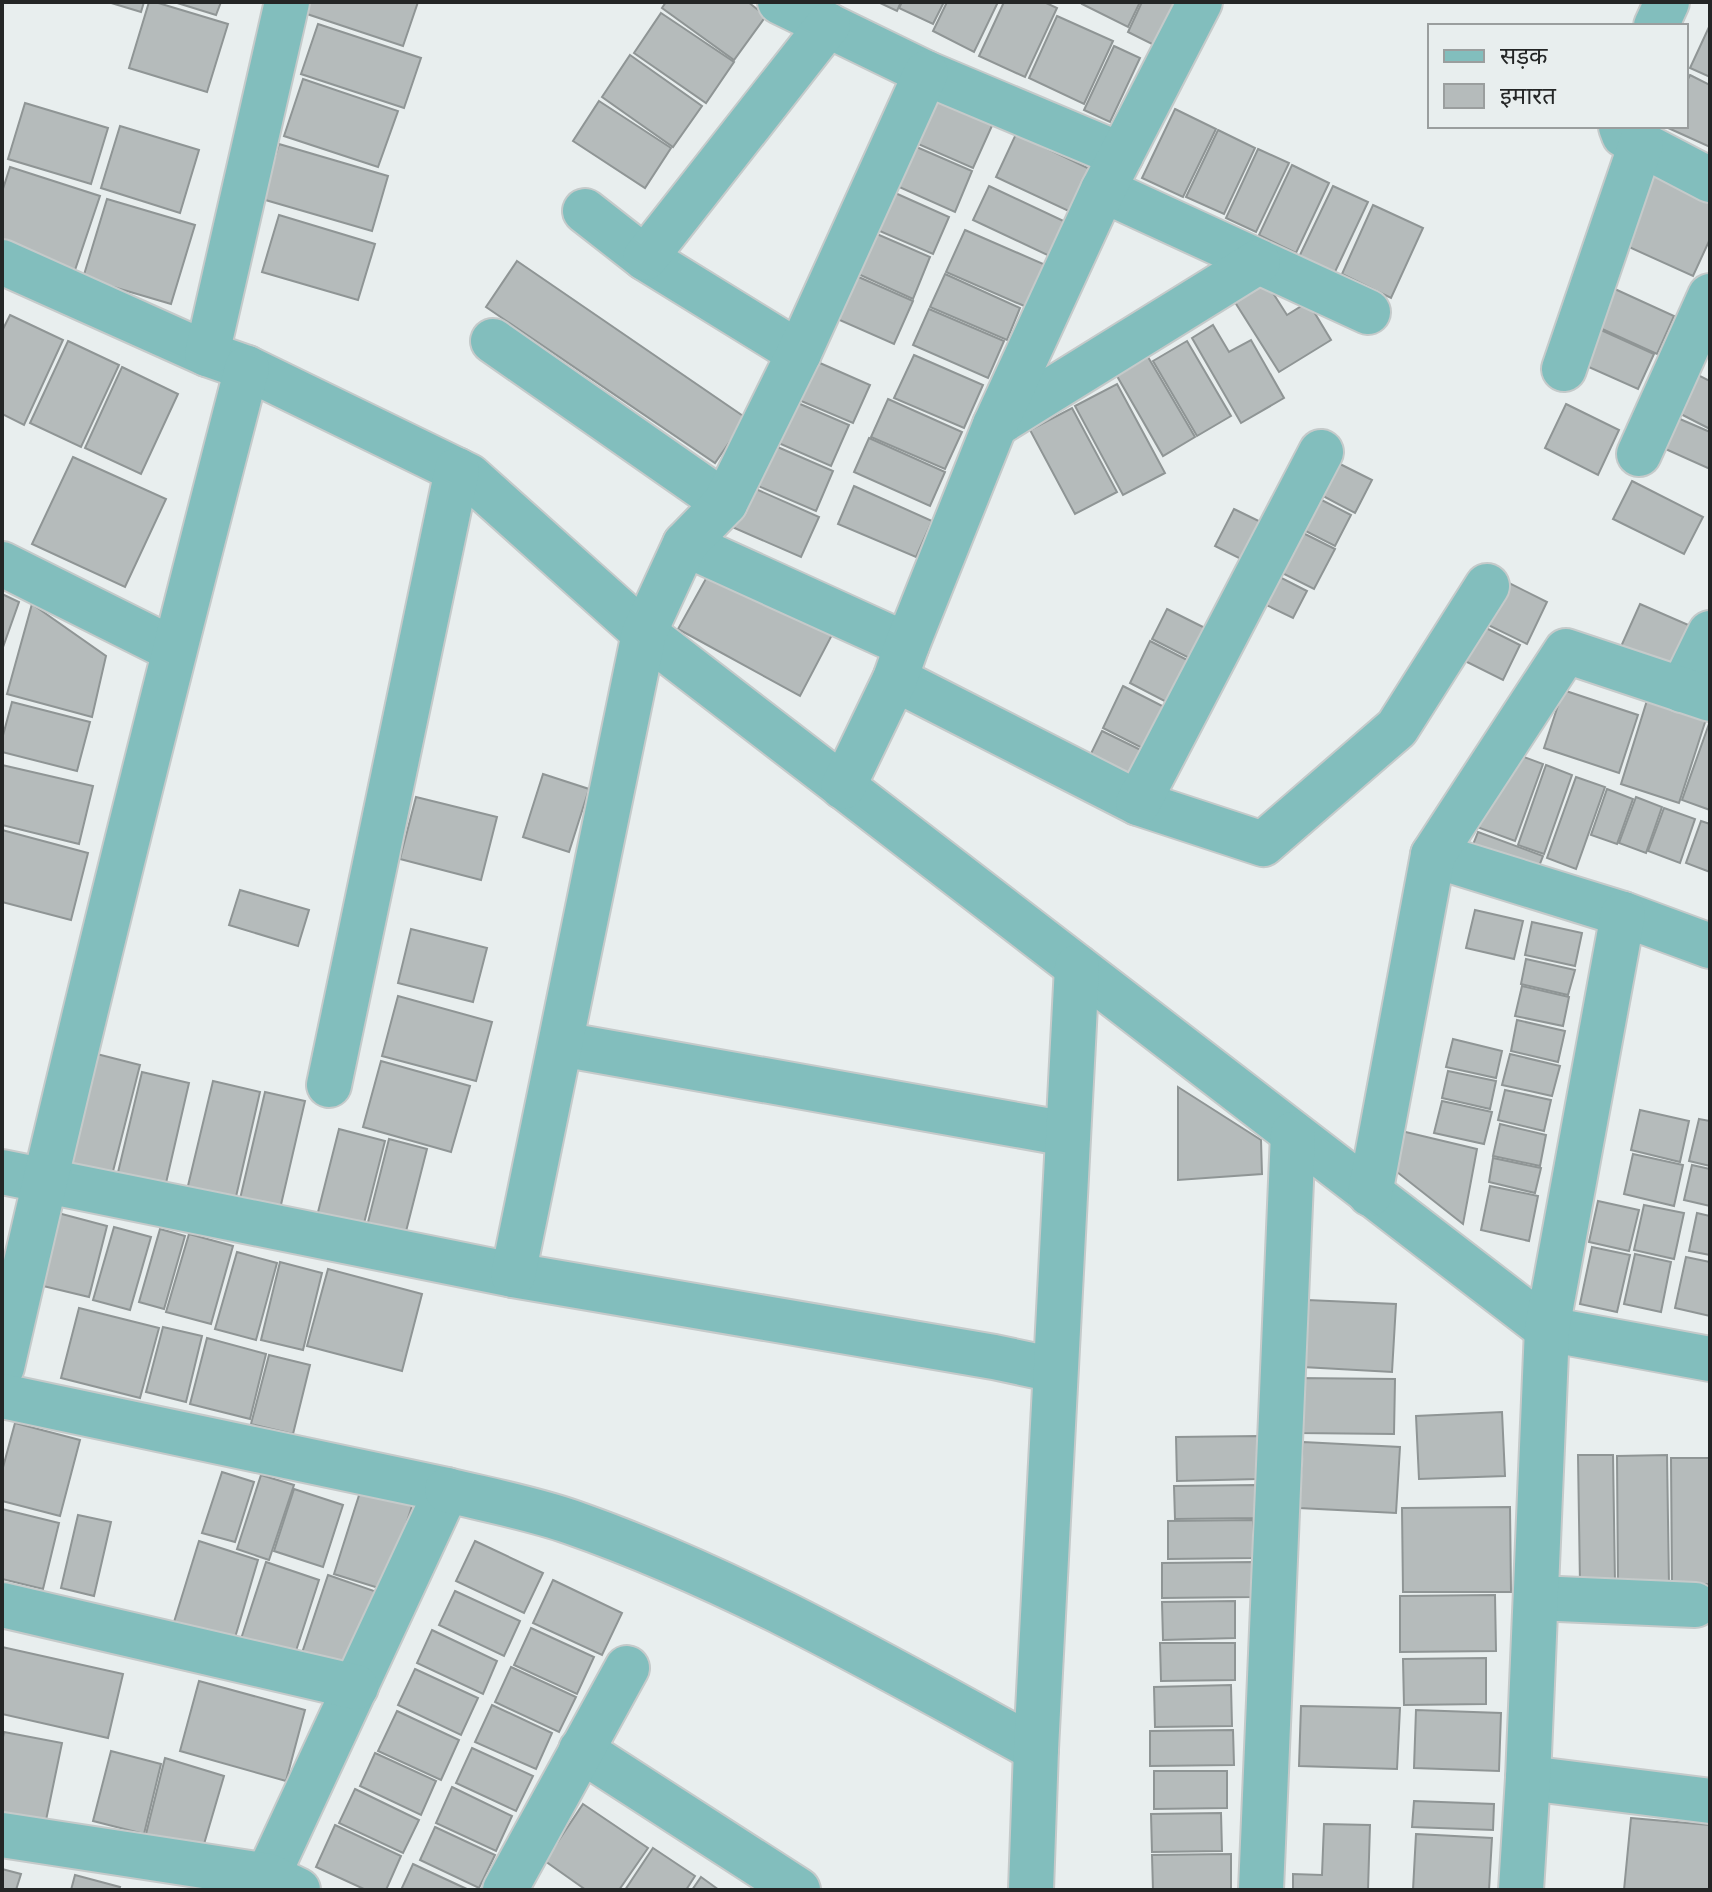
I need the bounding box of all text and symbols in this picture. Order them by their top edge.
legend [1428,24,1688,128]
text: सड़क [1500,40,1548,69]
text: इमारत [1500,80,1557,109]

